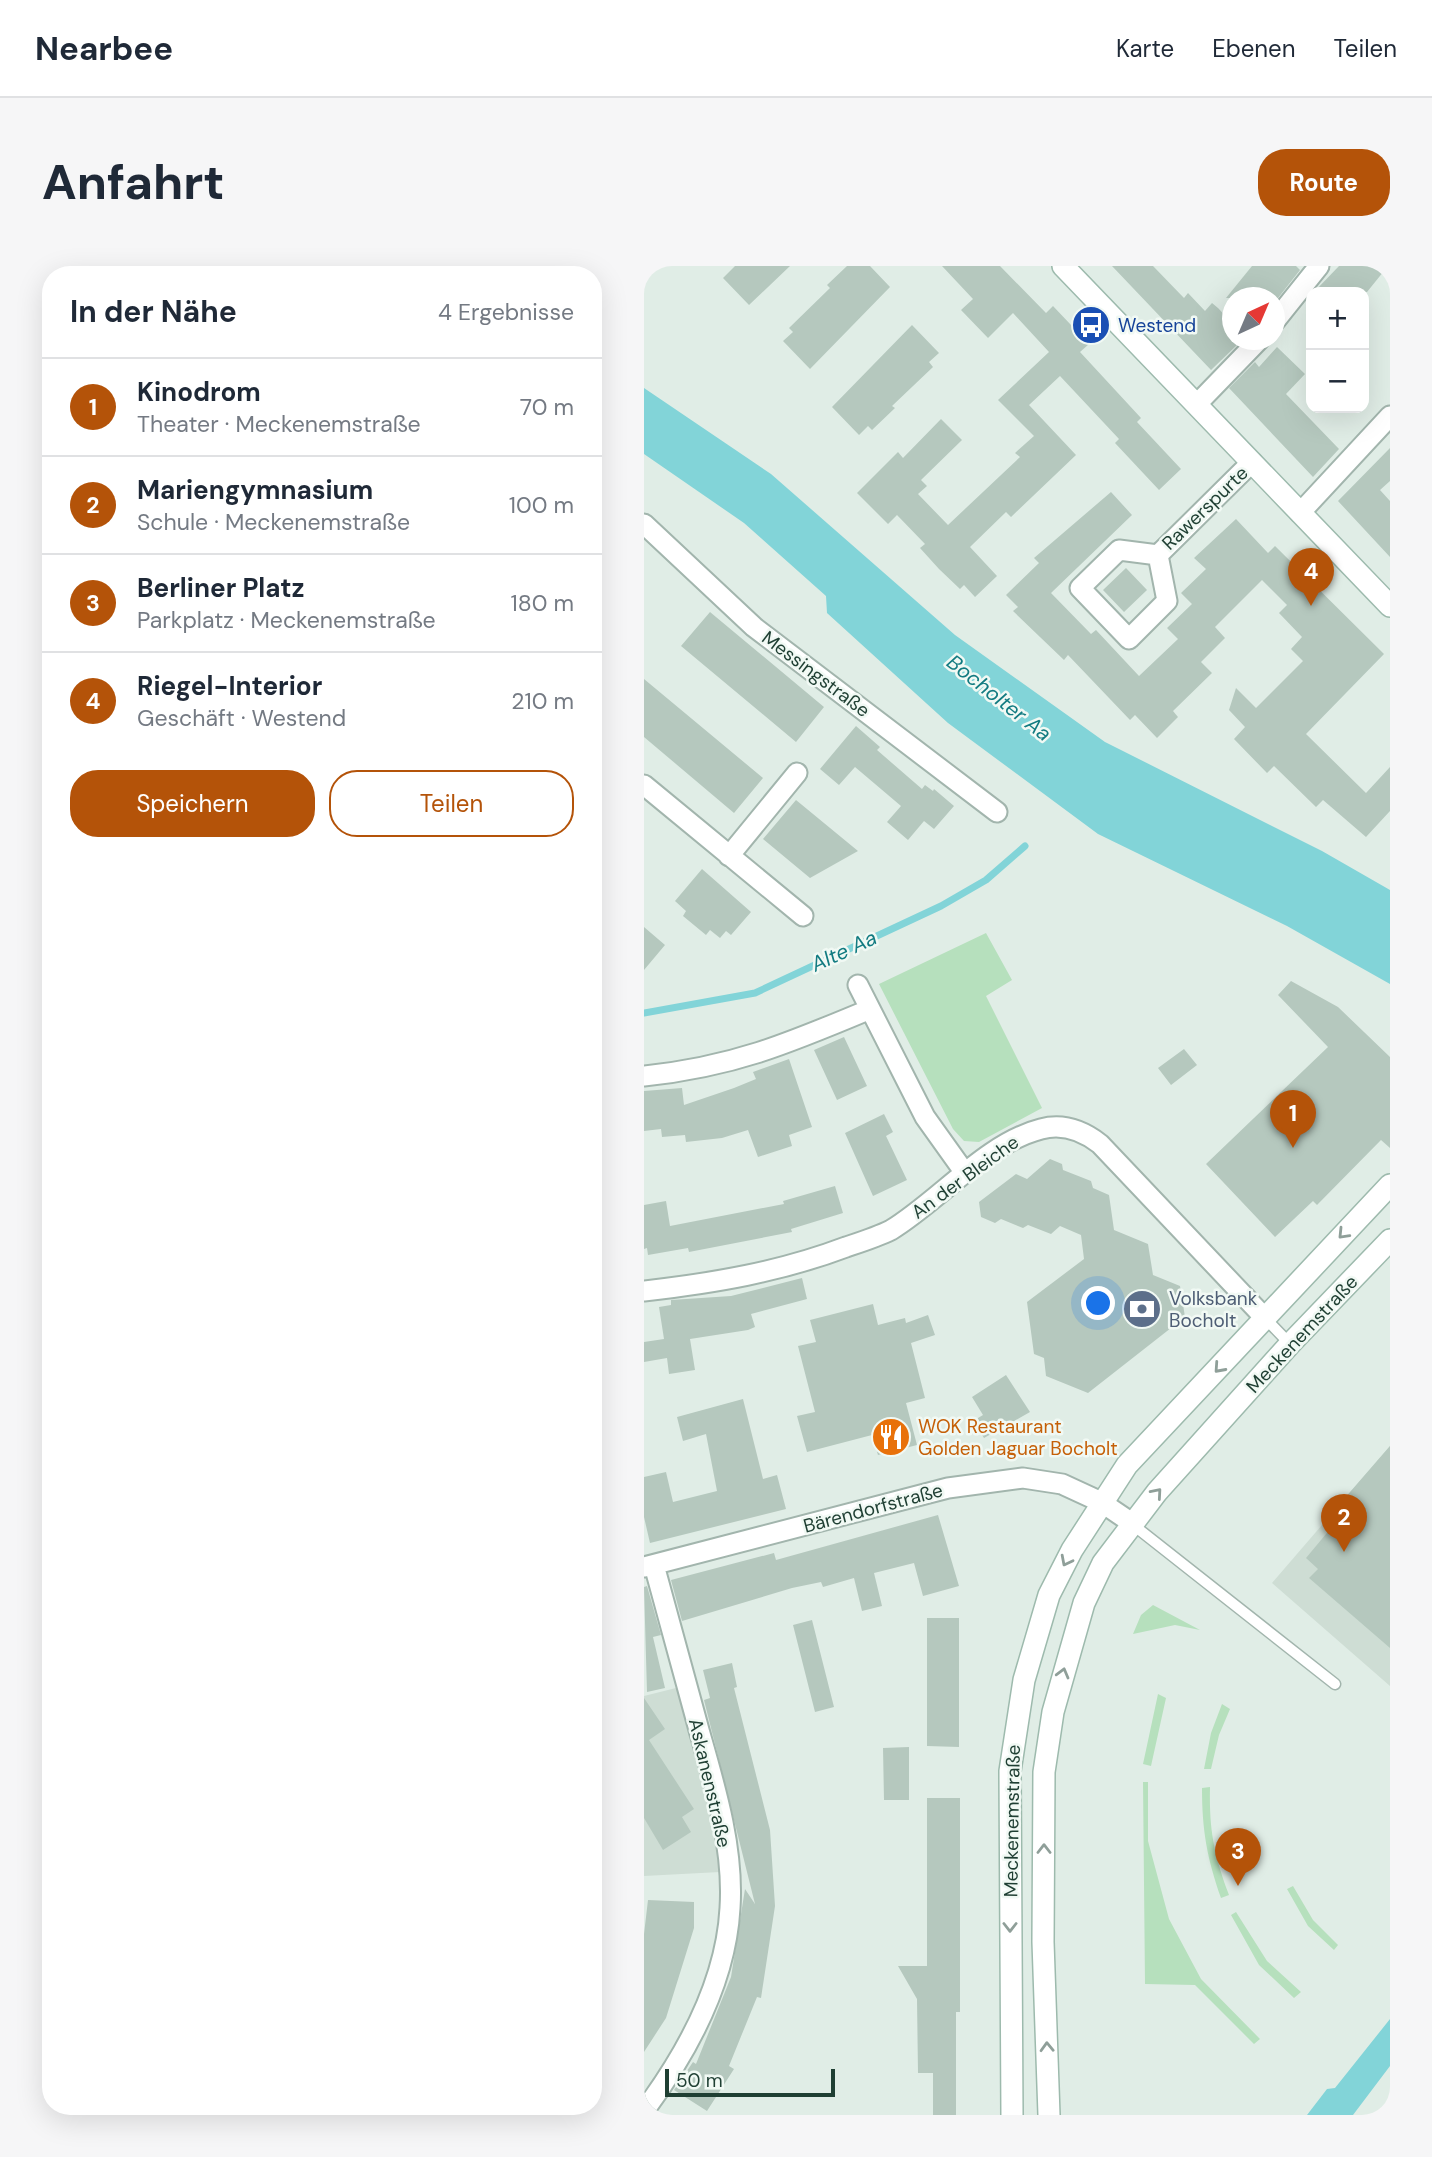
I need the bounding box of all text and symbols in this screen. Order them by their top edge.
text: Nearbee [35,27,173,70]
text: Karte [1116,33,1174,64]
text: Ebenen [1212,33,1296,64]
text: Teilen [1334,33,1397,64]
button: Route [1258,149,1390,216]
text: Anfahrt [42,150,224,214]
north arrow [1222,287,1285,350]
map controls [1306,287,1369,413]
button: + [1306,287,1369,350]
text: In der Nähe [70,292,237,331]
text: 4 Ergebnisse [438,297,574,327]
bus stop icon: Westend [1070,304,1112,346]
place label: Westend [1118,313,1196,338]
button: − [1306,350,1369,413]
text: Kinodrom [137,375,261,409]
text: 1 [89,392,97,422]
text: 70 m [520,392,574,422]
text: Theater · Meckenemstraße [137,409,421,439]
street label: Rawerspurte [1157,461,1253,555]
text: Mariengymnasium [137,473,373,507]
text: 2 [86,490,100,520]
text: 100 m [509,490,574,520]
text: Schule · Meckenemstraße [137,507,410,537]
pin: 4 [1288,548,1334,606]
text: Berliner Platz [137,571,304,605]
text: 3 [86,588,100,618]
text: 180 m [510,588,574,618]
text: Parkplatz · Meckenemstraße [137,605,436,635]
street label: Messingstraße [757,625,875,723]
water label: Bocholter Aa [941,648,1057,748]
text: Riegel-Interior [137,669,322,703]
text: 4 [86,686,100,716]
text: 210 m [511,686,574,716]
text: Geschäft · Westend [137,703,346,733]
button: Speichern [70,770,315,837]
button: Teilen [329,770,574,837]
water label: Alte Aa [806,924,882,979]
pin: 1 [1270,1090,1316,1148]
street label: An der Bleiche [906,1130,1024,1224]
one-way arrow [1338,1226,1351,1239]
street label: Meckenemstraße [1241,1270,1363,1398]
your location [1081,1286,1115,1320]
place label: Volksbank Bocholt [1169,1286,1258,1333]
bank icon: Volksbank Bocholt [1121,1288,1163,1330]
one-way arrow [1215,1360,1227,1373]
place label: WOK Restaurant Golden Jaguar Bocholt [918,1414,1118,1461]
restaurant icon: WOK Restaurant Golden Jaguar Bocholt [870,1416,912,1458]
street label: Bärendorfstraße [800,1477,946,1539]
one-way arrow [1149,1489,1161,1502]
pin: 2 [1321,1494,1367,1552]
one-way arrow [1061,1554,1074,1566]
one-way arrow [1055,1667,1069,1679]
street label: Askanenstraße [683,1716,737,1850]
street label: Meckenemstraße [998,1744,1026,1898]
pin: 3 [1215,1828,1261,1886]
one-way arrow [1036,1843,1052,1854]
one-way arrow [1002,1922,1018,1932]
one-way arrow [1039,2041,1054,2052]
scale bar [665,2066,835,2098]
text: 50 m [676,2068,723,2093]

